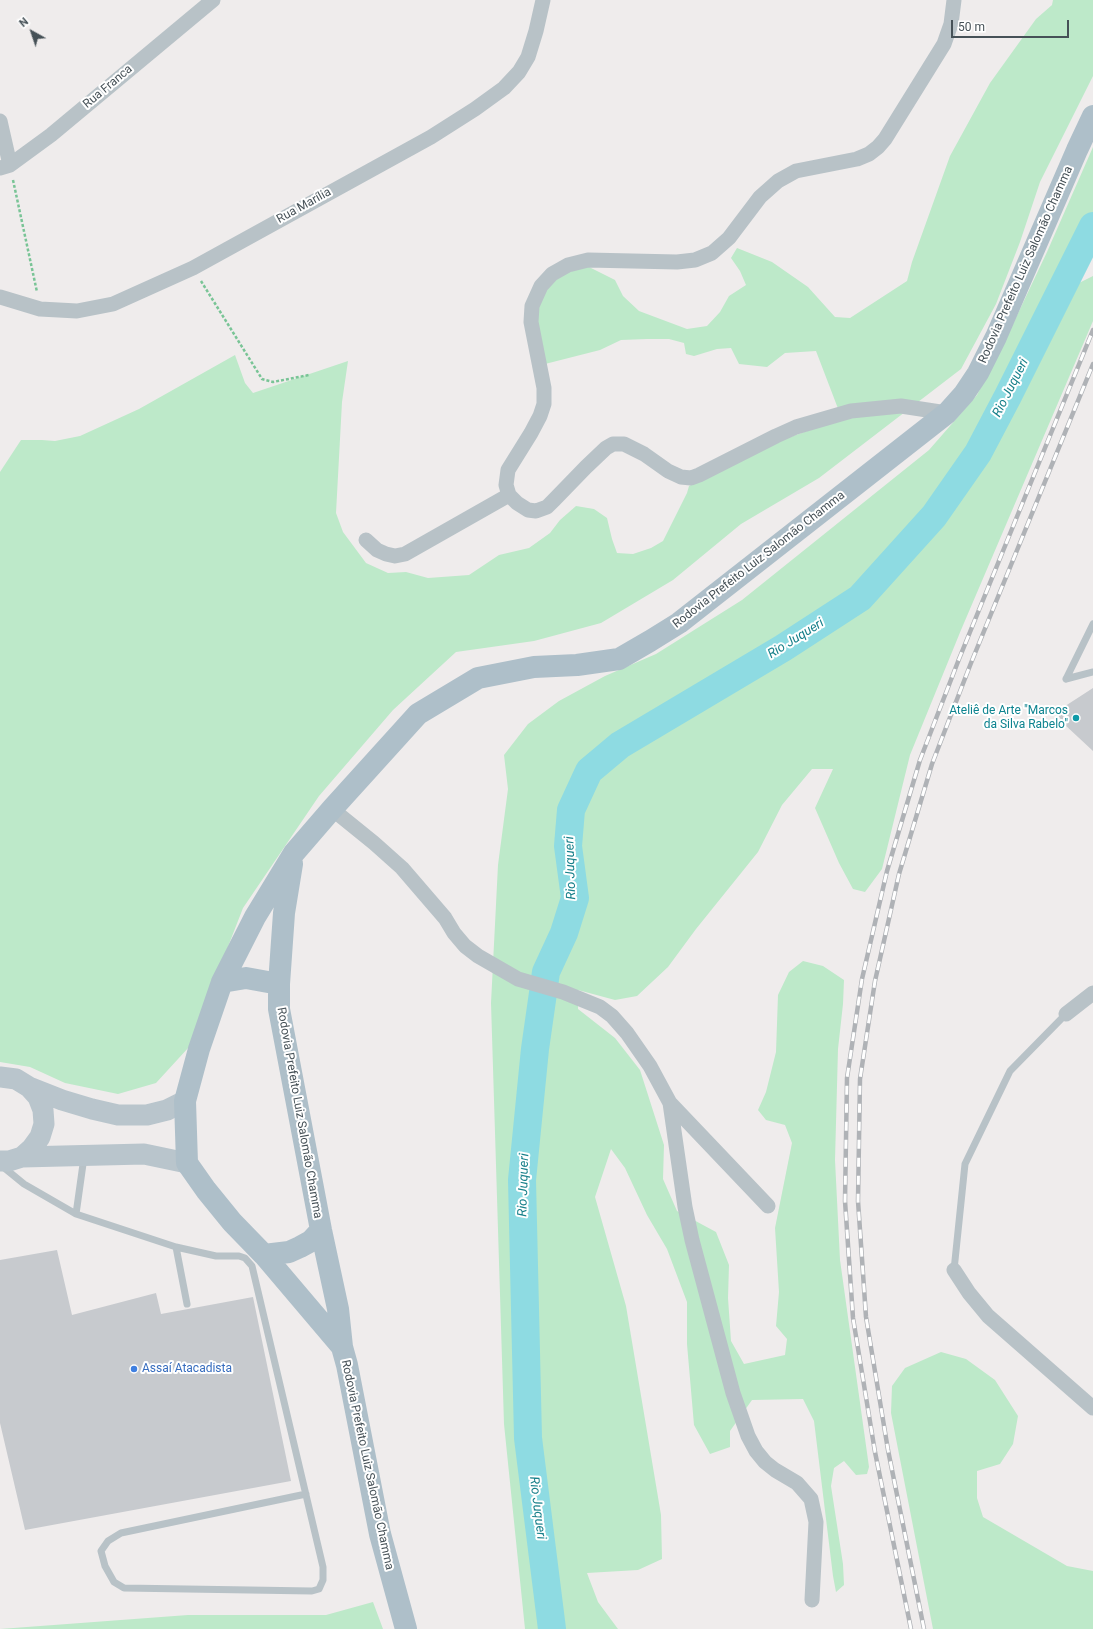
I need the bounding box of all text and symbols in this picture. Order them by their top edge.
north arrow [12,12,52,52]
scale bar [953,12,1071,38]
text: N [17,15,31,30]
text: 50 m [958,20,985,34]
street label: Rua Franca [80,62,136,112]
street label: Rodovia Prefeito Luiz Salomão Chamma [976,164,1076,366]
street label: Rua Marília [274,185,334,227]
water label: Rio Juqueri [990,356,1032,420]
street label: Rodovia Prefeito Luiz Salomão Chamma [670,488,848,632]
water label: Rio Juqueri [765,616,827,662]
place label: Ateliê de Arte "Marcos da Silva Rabelo" [949,704,1068,732]
marker: Ateliê de Arte "Marcos da Silva Rabelo" [1071,713,1081,723]
water label: Rio Juqueri [562,836,580,900]
street label: Rodovia Prefeito Luiz Salomão Chamma [273,1006,325,1220]
water label: Rio Juqueri [515,1153,533,1217]
street label: Rodovia Prefeito Luiz Salomão Chamma [338,1359,396,1571]
place label: Assaí Atacadista [142,1362,232,1376]
marker: Assaí Atacadista [129,1364,139,1374]
water label: Rio Juqueri [525,1476,549,1540]

